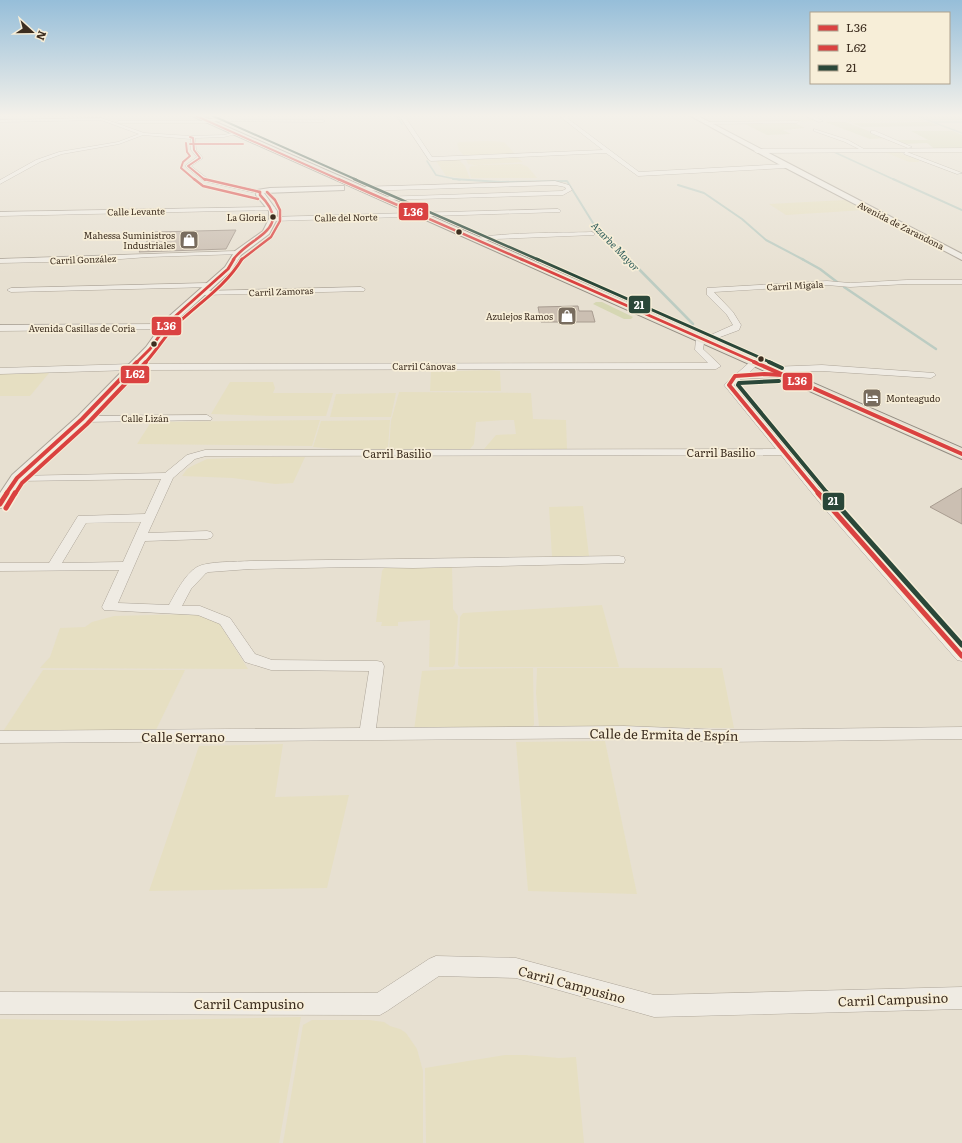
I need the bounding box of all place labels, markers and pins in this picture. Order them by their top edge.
place label: La Gloria [227,210,266,224]
marker: La Gloria [268,212,278,222]
unlabelled marker [454,227,464,237]
place label: Mahessa Suministros Industriales [84,228,175,252]
shop icon: Mahessa Suministros Industriales [178,229,200,251]
shop icon: Azulejos Ramos [556,305,578,327]
place label: Azulejos Ramos [486,309,553,323]
unlabelled marker [149,339,159,349]
unlabelled marker [756,354,766,364]
hotel icon: Monteagudo [861,387,883,409]
place label: Monteagudo [886,391,940,405]

